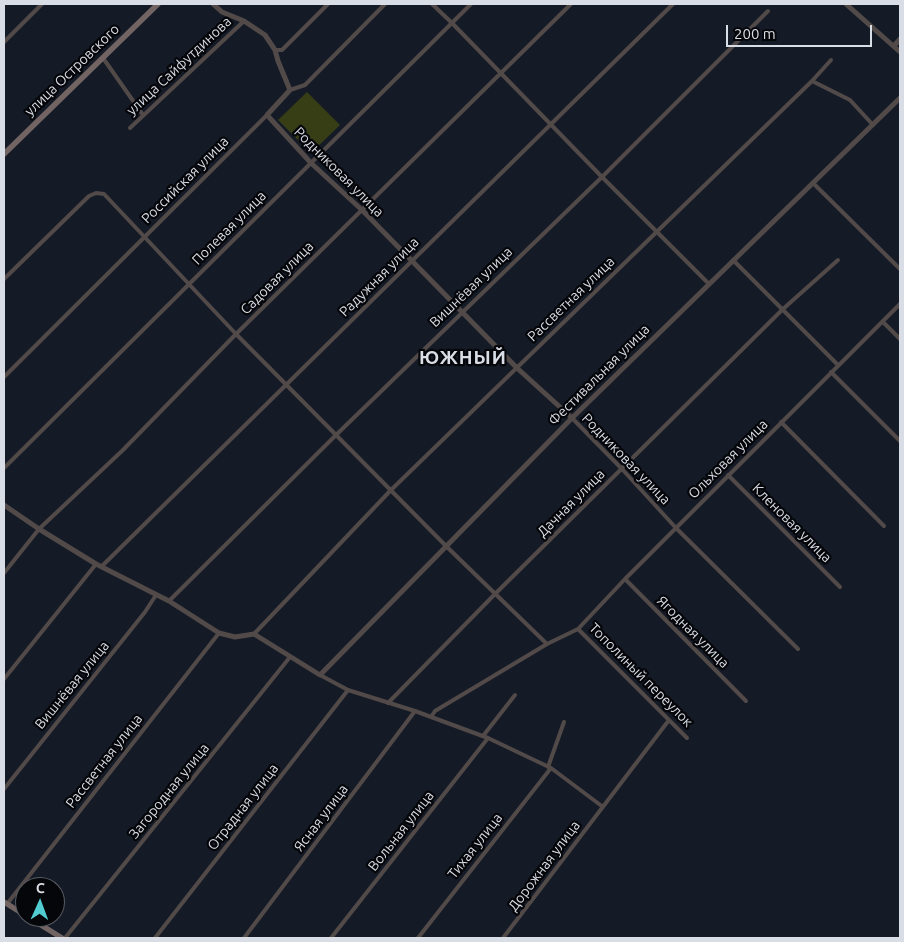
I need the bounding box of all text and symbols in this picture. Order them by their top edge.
street label: улица Сайфутдинова [123,13,235,119]
scale bar [729,15,875,47]
street label: улица Островского [21,21,123,119]
text: 200 m [734,25,776,42]
street label: Родниковая улица [291,124,387,220]
street label: Российская улица [138,133,232,227]
street label: Полевая улица [189,188,269,268]
street label: Радужная улица [336,234,422,320]
street label: Садовая улица [237,238,317,318]
street label: Вишнёвая улица [426,243,516,331]
street label: Рассветная улица [524,253,618,345]
street label: Фестивальная улица [545,321,653,429]
district label: ЮЖНЫЙ [418,347,508,369]
street label: Родниковая улица [578,410,674,508]
street label: Ольховая улица [685,416,771,502]
street label: Дачная улица [534,466,608,540]
street label: Кленовая улица [749,480,835,566]
street label: Ягодная улица [653,592,733,672]
street label: Тополиный переулок [586,620,696,730]
street label: Вишнёвая улица [31,638,113,732]
street label: Рассветная улица [62,711,146,811]
street label: Загородная улица [125,740,213,842]
street label: Отрадная улица [204,760,282,854]
street label: Ясная улица [290,781,352,855]
street label: Вольная улица [365,788,437,874]
street label: Тихая улица [444,810,506,882]
street label: Дорожная улица [505,817,583,915]
north arrow [15,877,65,927]
text: С [36,880,45,896]

